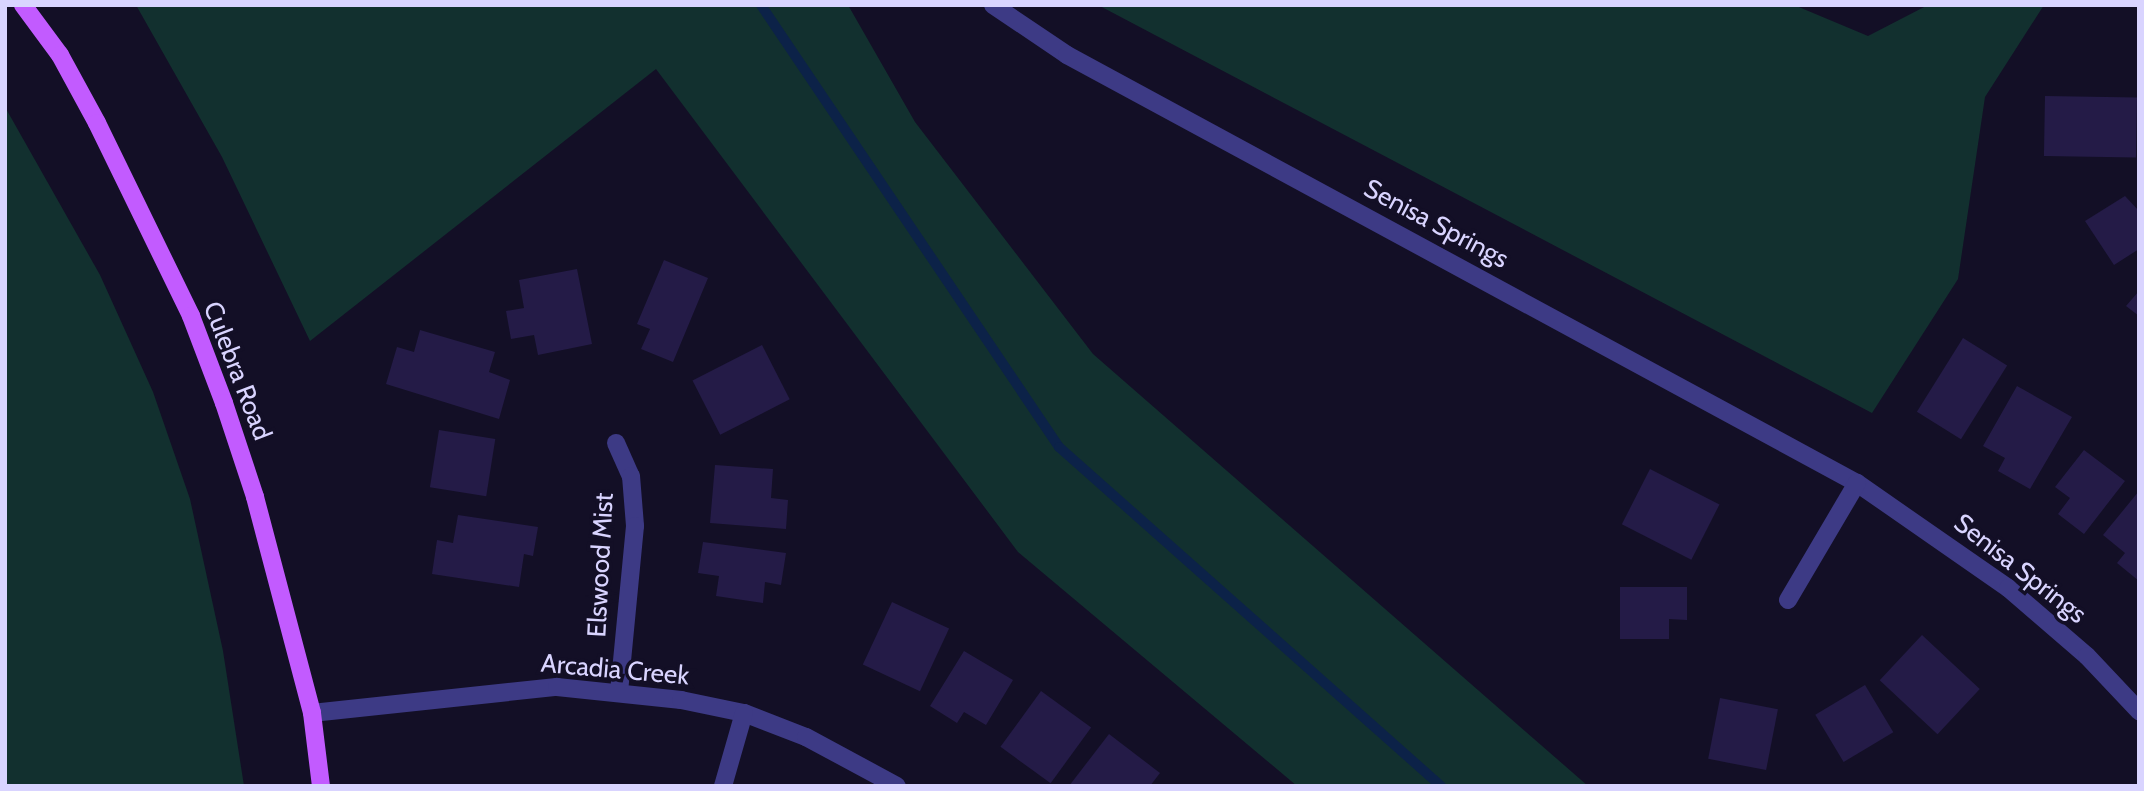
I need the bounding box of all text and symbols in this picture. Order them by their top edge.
street label: Senisa Springs [1358,173,1514,275]
street label: Culebra Road [196,297,278,445]
street label: Elswood Mist [582,492,620,638]
street label: Senisa Springs [1948,508,2092,630]
street label: Arcadia Creek [540,648,690,692]

